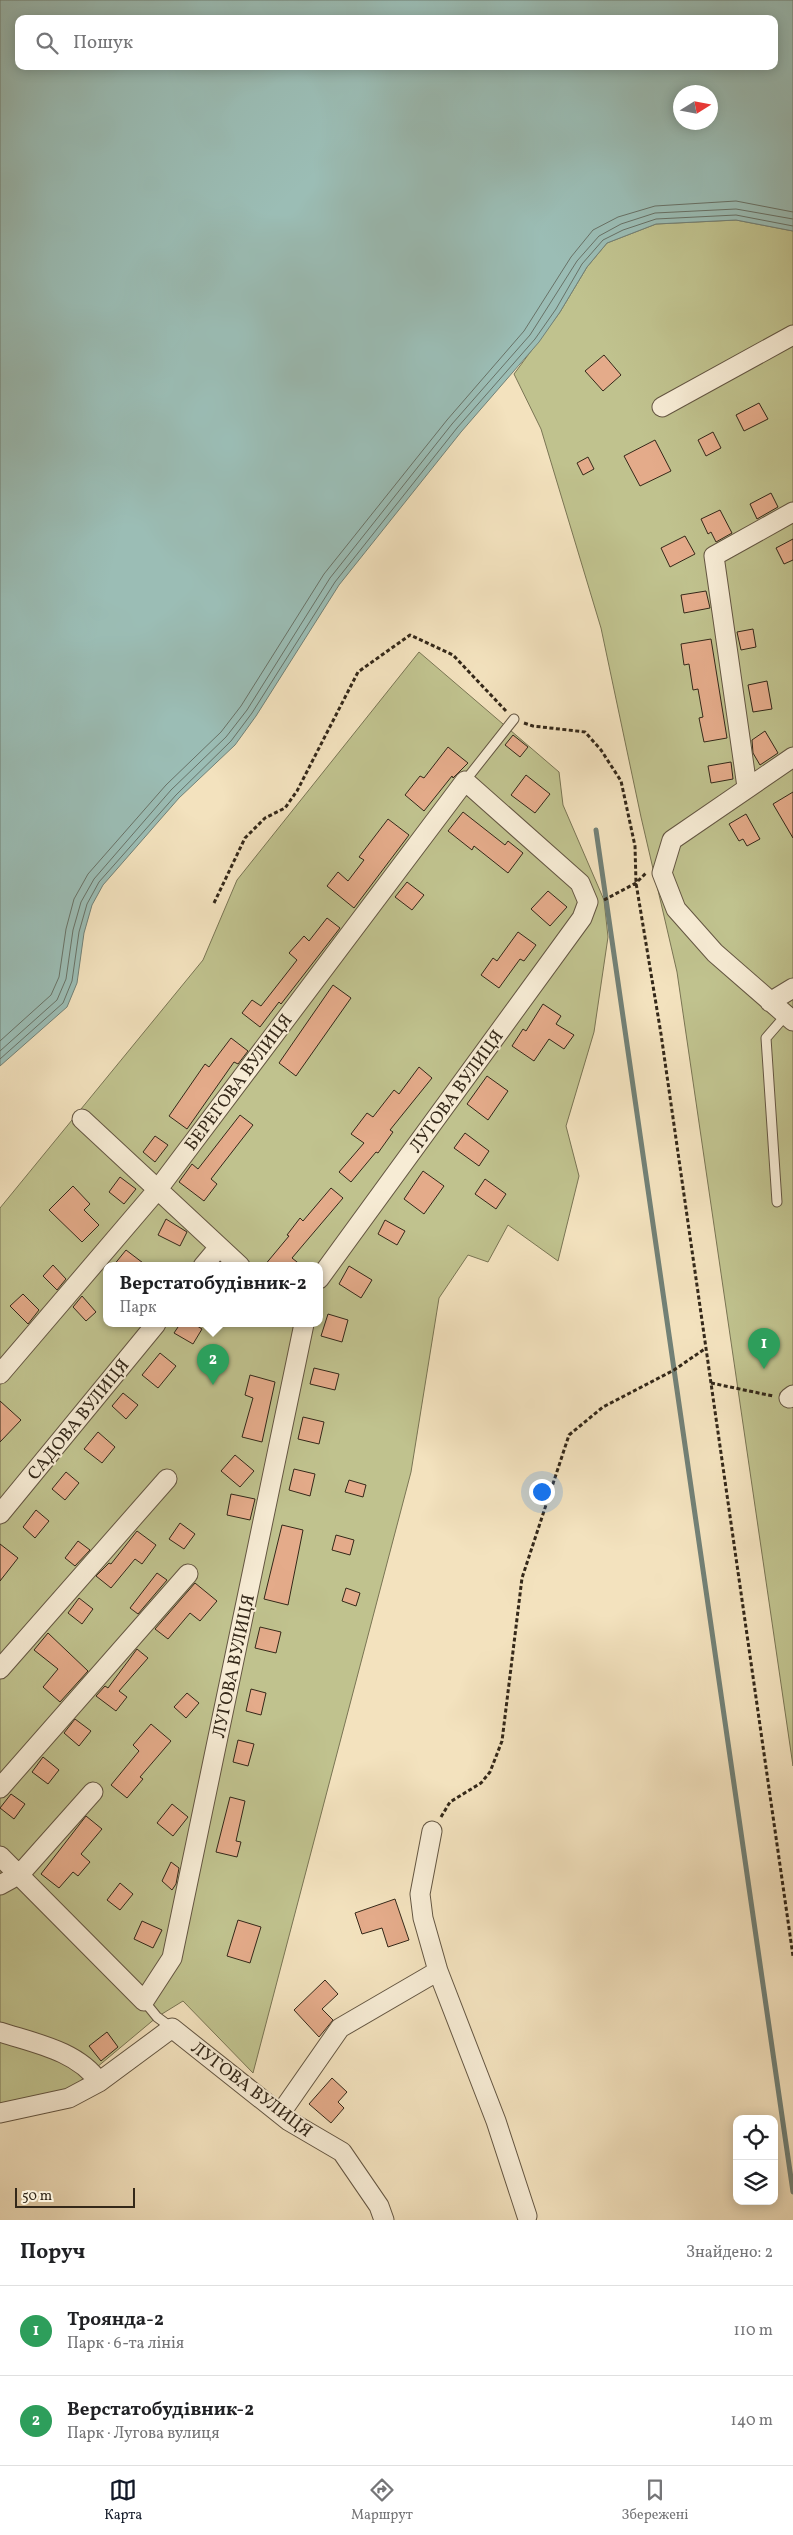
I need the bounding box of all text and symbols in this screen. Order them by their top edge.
search box [15,15,778,70]
icon: search [33,29,61,57]
text: Пошук [73,30,133,56]
north arrow [673,85,718,130]
street label: БЕРЕГОВА ВУЛИЦЯ [179,1009,299,1157]
street label: ЛУГОВА ВУЛИЦЯ [404,1025,510,1158]
popup [103,1262,323,1327]
text: Верстатобудівник-2 [119,1271,307,1297]
text: Парк [119,1297,156,1319]
pin: 1 [748,1328,780,1369]
pin: 2 [197,1344,229,1385]
street label: САДОВА ВУЛИЦЯ [22,1354,136,1486]
your location [529,1479,555,1505]
street label: ЛУГОВА ВУЛИЦЯ [207,1592,262,1740]
street label: ЛУГОВА ВУЛИЦЯ [185,2036,317,2144]
map controls [733,2115,778,2205]
button: locate [733,2115,778,2160]
button: layers [733,2160,778,2205]
scale bar [15,2185,135,2208]
text: 50 m [22,2187,52,2206]
text: Поруч [20,2238,85,2267]
text: Знайдено: 2 [686,2242,773,2264]
text: Троянда-2 [67,2307,164,2333]
text: 1 [33,2320,39,2342]
text: 110 m [734,2320,773,2342]
text: Парк · 6-та лінія [67,2333,184,2355]
text: Верстатобудівник-2 [67,2397,254,2423]
text: 2 [32,2410,40,2432]
text: 140 m [731,2410,773,2432]
text: Парк · Лугова вулиця [67,2423,220,2445]
tab: Карта [104,2476,142,2525]
tab: Маршрут [351,2476,413,2525]
tab: Збережені [622,2476,689,2525]

